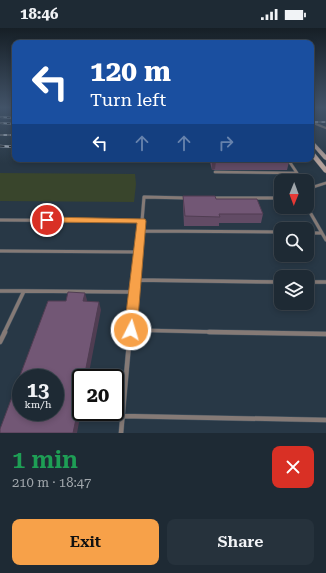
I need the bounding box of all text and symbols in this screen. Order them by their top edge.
text: 18:46 [20,5,58,23]
text: 120 m [90,55,171,88]
icon: left [24,56,76,108]
text: Turn left [90,89,166,110]
icon: left [89,132,111,154]
icon: ahead [131,132,153,154]
icon: ahead [173,132,195,154]
icon: right [215,132,237,154]
north arrow [274,174,314,214]
map controls [274,174,314,310]
pin [30,203,64,237]
icon: arrive [36,209,58,231]
button: search [274,222,314,262]
button: layers [274,270,314,310]
position arrow [110,309,152,351]
speed limit sign: 20 [72,369,124,421]
text: 13 [27,378,49,402]
text: km/h [25,399,51,410]
text: 1 min [12,446,78,474]
button: close [272,446,314,488]
text: 210 m · 18:47 [12,475,91,490]
button: Exit [12,519,159,565]
button: Share [167,519,314,565]

